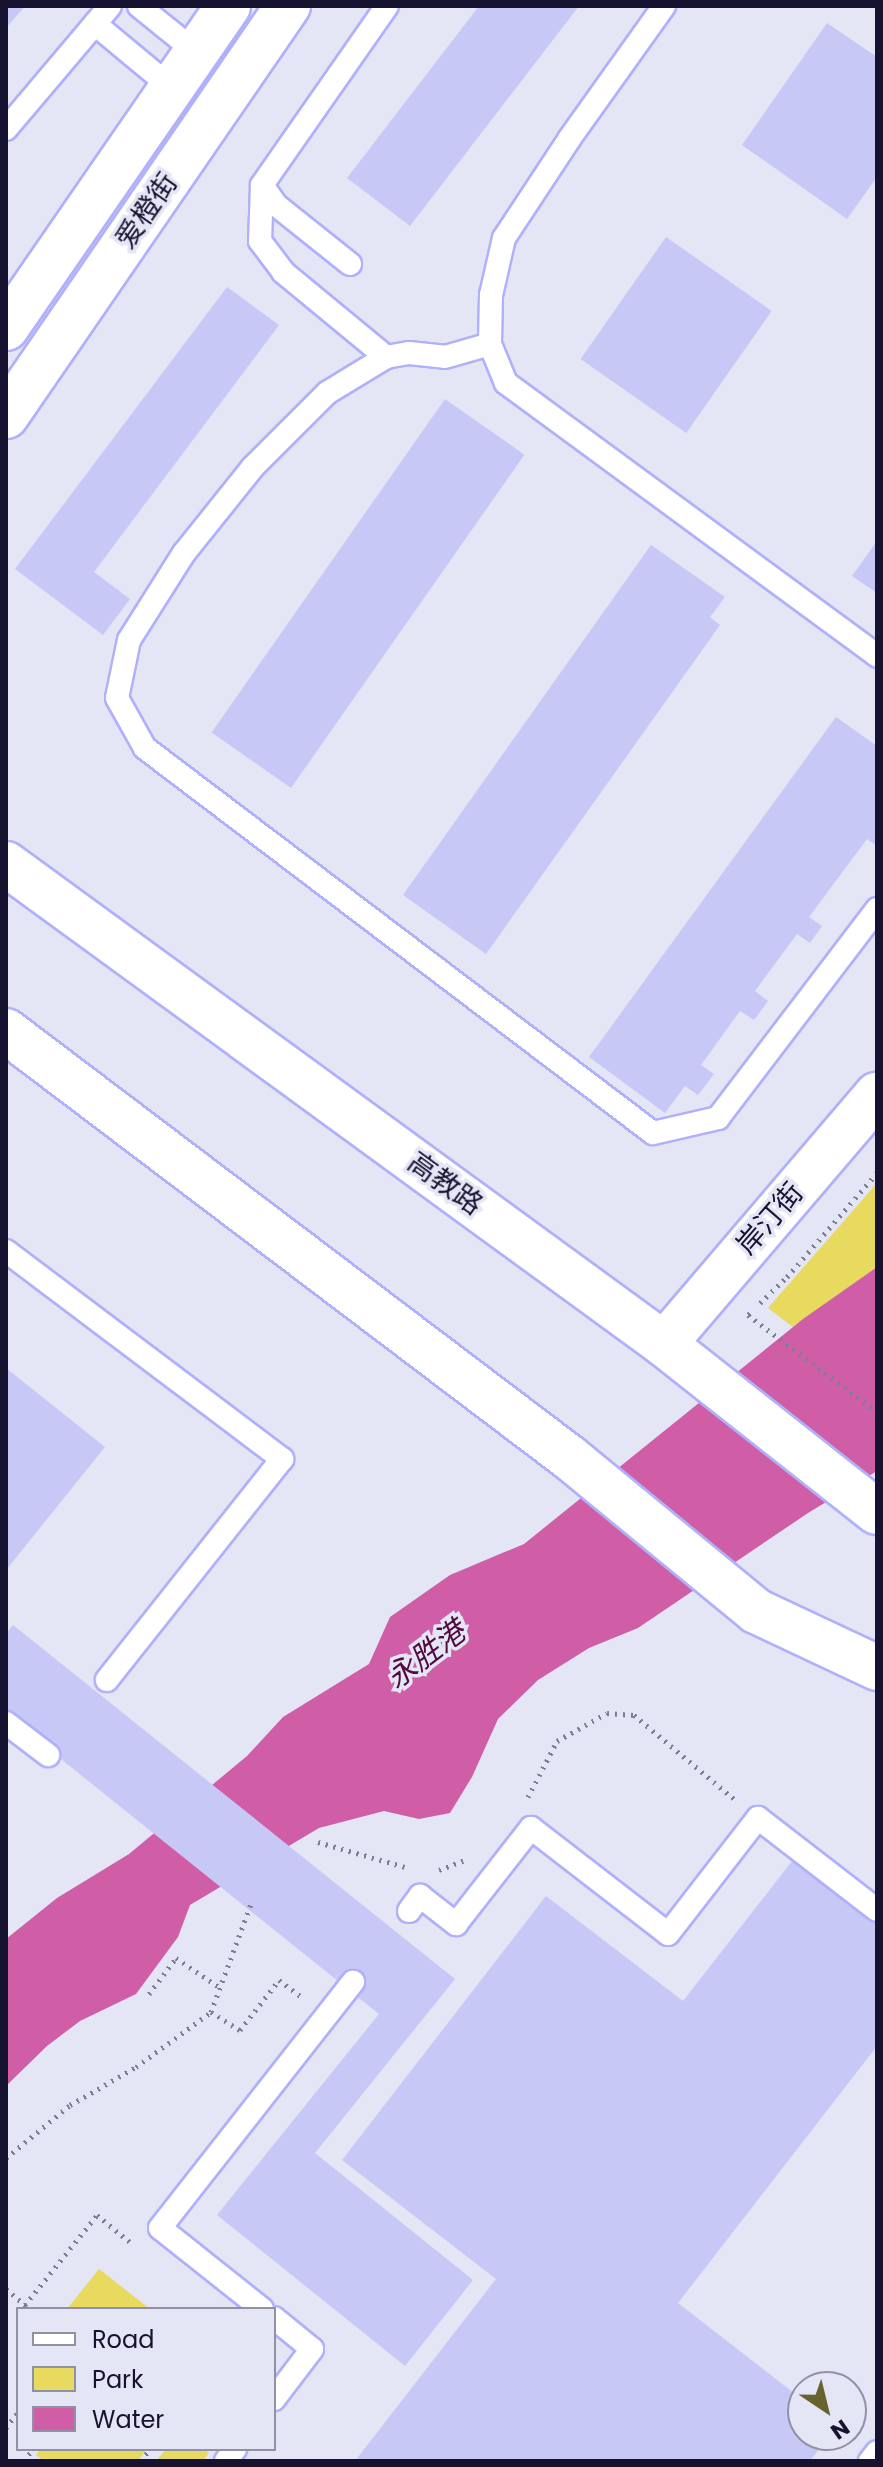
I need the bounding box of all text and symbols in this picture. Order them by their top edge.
street label: 爱橙街 [109,167,185,255]
street label: 高教路 [401,1146,489,1222]
street label: 岸汀街 [730,1176,810,1262]
water label: 永胜港 [379,1614,473,1696]
legend [16,2307,276,2451]
text: Road [92,2323,154,2356]
text: Park [92,2363,143,2396]
north arrow [787,2371,867,2451]
text: Water [92,2403,164,2436]
text: N [824,2412,856,2447]

